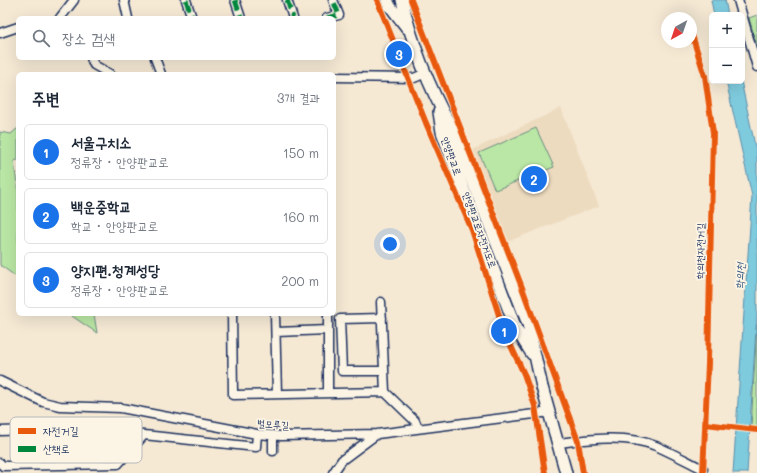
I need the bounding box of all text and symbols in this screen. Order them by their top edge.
north arrow [661,12,697,48]
map controls [709,12,745,84]
button: + [709,12,745,48]
search box [16,16,336,60]
icon: search [30,27,52,49]
text: 장소 검색 [62,28,115,48]
pin: 3 [386,39,412,69]
button: − [709,48,745,84]
text: 주변 [32,87,59,109]
text: 3개 결과 [277,89,320,106]
text: 서울구치소 [71,132,131,152]
street label: 안양판교로 [439,135,465,177]
text: 1 [43,144,49,161]
text: 150 m [283,144,319,161]
text: 정류장 · 안양판교로 [71,153,169,170]
pin: 2 [521,164,547,194]
street label: 안양판교로자전거도로 [460,190,500,270]
text: 백운중학교 [71,196,131,216]
text: 2 [42,208,50,225]
text: 160 m [283,208,319,225]
text: 학교 · 안양판교로 [71,217,158,234]
street label: 학의천자전거길 [693,223,707,279]
your location [380,234,400,254]
text: 양지편.청계성당 [71,260,160,280]
water label: 학의천 [731,261,748,290]
text: 3 [42,272,50,289]
text: 200 m [281,272,319,289]
text: 정류장 · 안양판교로 [71,281,169,298]
pin: 1 [491,316,517,346]
street label: 벌모루길 [256,416,290,432]
legend [10,417,142,463]
text: 자전거길 [43,423,79,438]
text: 산책로 [43,441,70,456]

